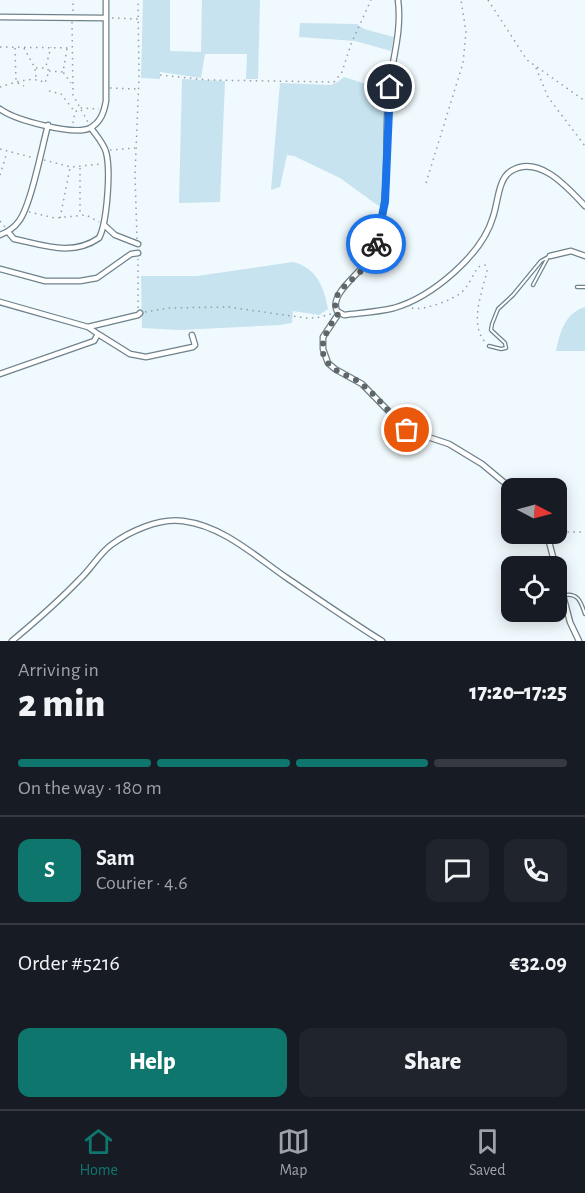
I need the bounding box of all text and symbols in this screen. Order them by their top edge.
pin [364,61,415,112]
icon: home [373,70,406,103]
courier [346,214,406,274]
icon: bike [360,228,393,261]
pin [381,404,432,455]
icon: bag [390,413,423,446]
north arrow [501,478,567,544]
map controls [501,478,567,622]
button: locate [501,556,567,622]
text: Arriving in [18,660,99,680]
text: 17:20–17:25 [469,681,567,703]
text: 2 min [18,685,105,724]
text: On the way · 180 m [18,778,162,798]
button: chat [426,839,489,902]
button: phone [504,839,567,902]
text: Sam [96,847,135,869]
text: S [44,859,55,881]
text: Courier · 4.6 [96,873,188,893]
text: Order #5216 [18,952,120,974]
text: €32.09 [510,952,567,974]
button: Help [18,1028,287,1097]
button: Share [299,1028,567,1097]
tab: Home [79,1125,118,1180]
tab: Map [277,1125,310,1180]
tab: Saved [469,1125,506,1180]

